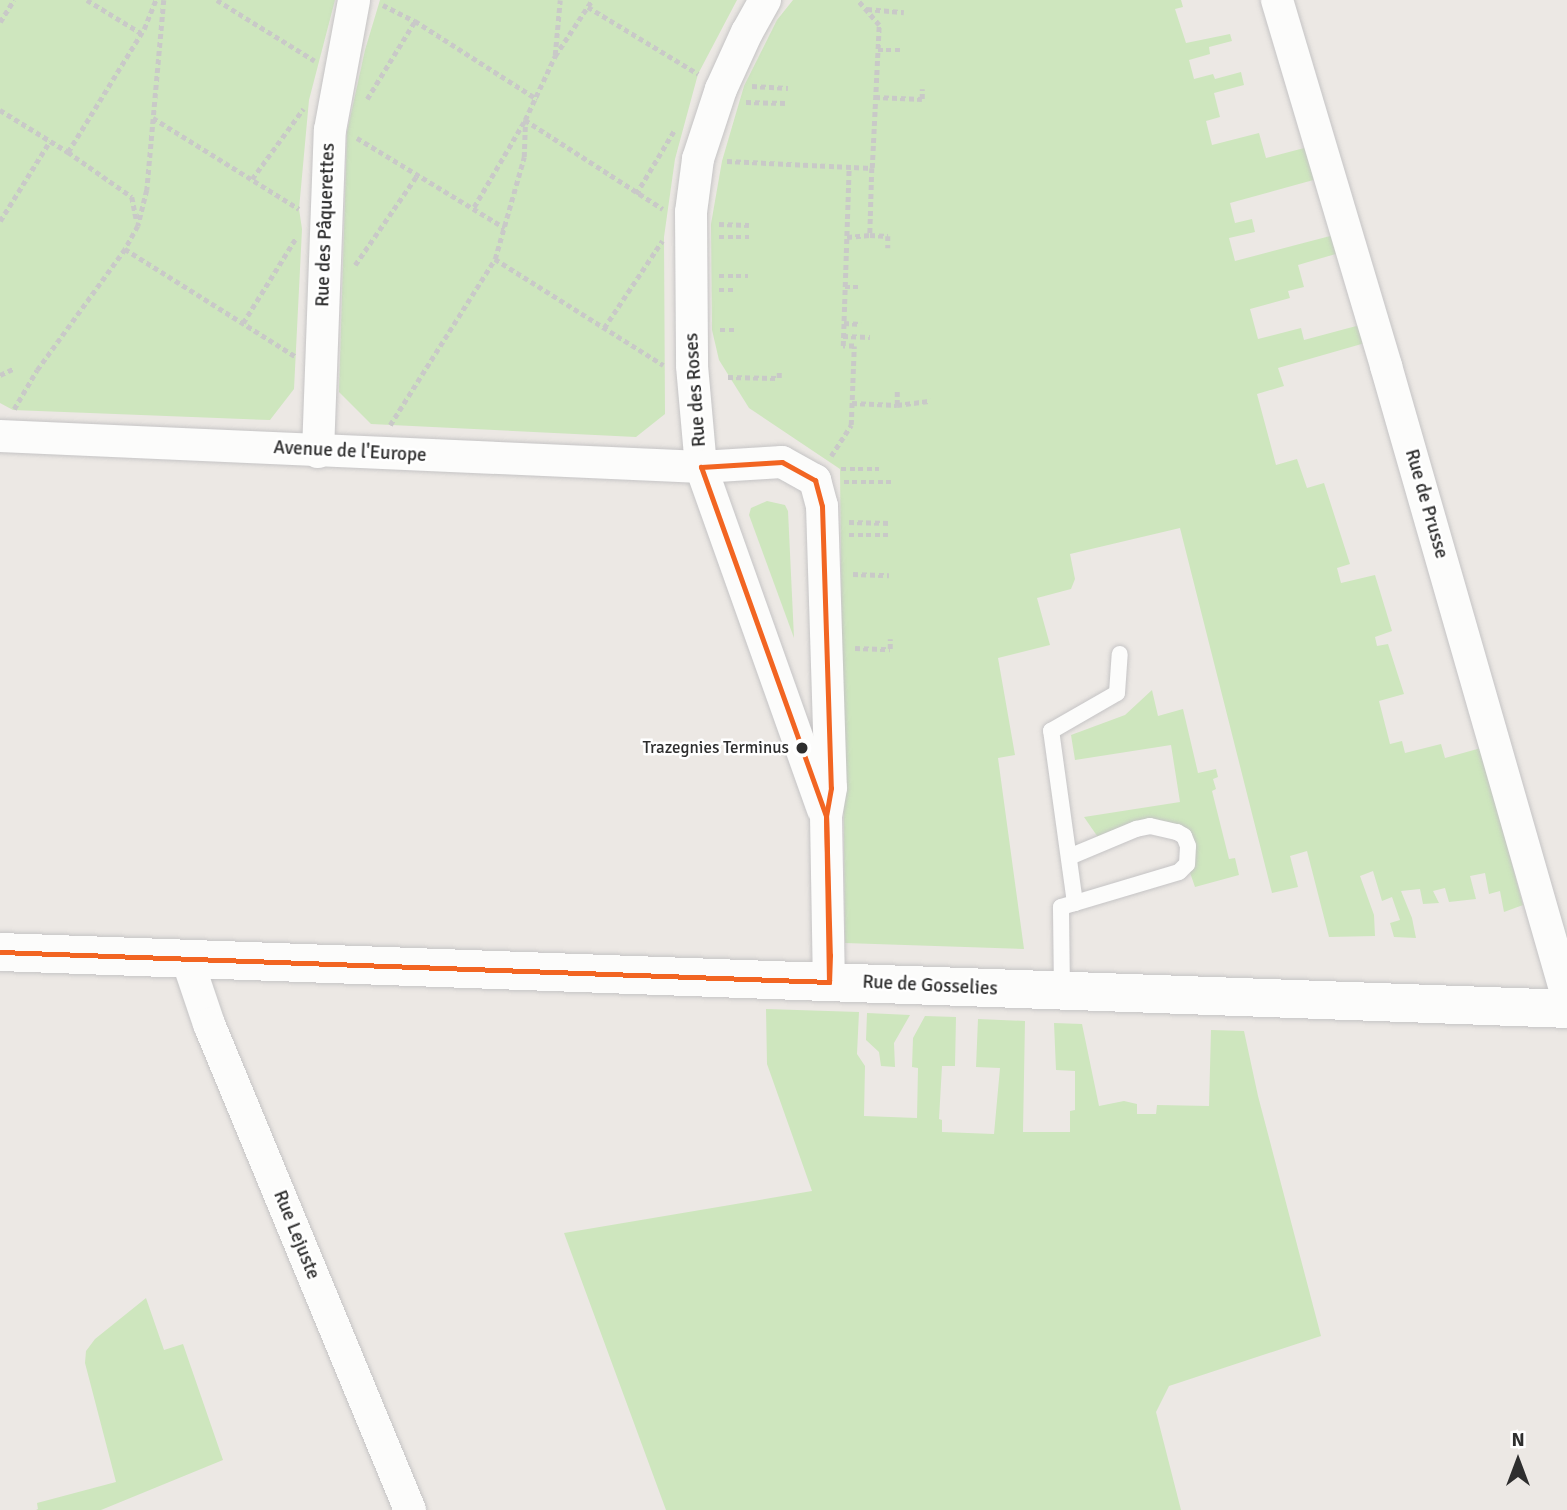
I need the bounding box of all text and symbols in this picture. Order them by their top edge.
street label: Rue des Pâquerettes [312,143,340,307]
street label: Rue des Roses [681,332,711,448]
street label: Avenue de l'Europe [273,437,427,467]
street label: Rue de Prusse [1399,447,1453,561]
place label: Trazegnies Terminus [642,738,789,758]
marker: Trazegnies Terminus [795,741,809,755]
street label: Rue de Gosselies [862,971,998,1001]
street label: Rue Lejuste [268,1187,324,1283]
north arrow [1483,1426,1553,1496]
text: N [1511,1428,1525,1452]

